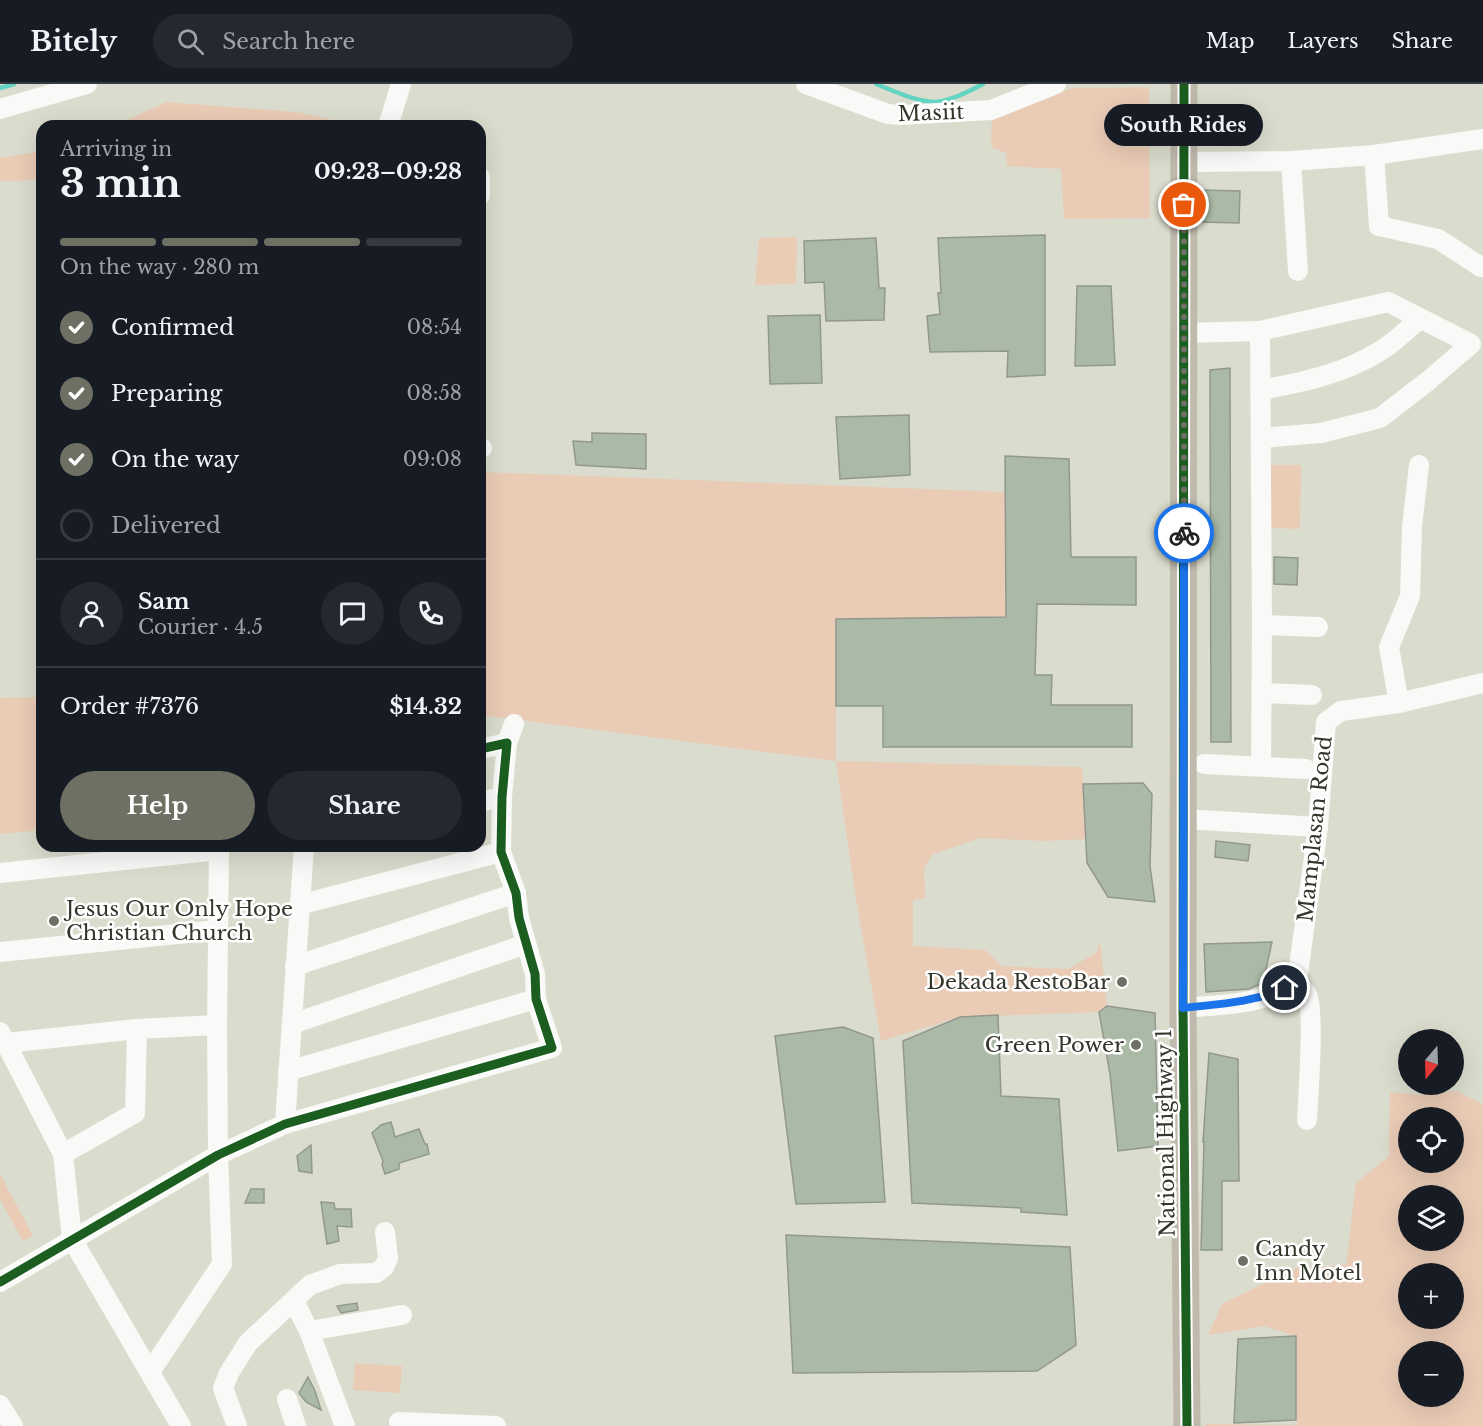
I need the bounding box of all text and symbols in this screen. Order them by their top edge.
search box [153,14,573,68]
text: Bitely [30,24,117,59]
icon: search [174,25,207,58]
text: Search here [222,28,355,55]
text: Map [1206,28,1255,54]
text: Layers [1288,28,1359,54]
text: Share [1392,28,1453,54]
street label: Masiit [897,99,965,127]
callout: South Rides [1104,103,1264,145]
text: South Rides [1120,113,1247,137]
text: Arriving in [60,137,172,161]
text: 09:23–09:28 [314,158,462,185]
text: 3 min [60,159,181,208]
pin [1158,179,1209,230]
icon: bag [1167,188,1200,221]
text: On the way · 280 m [60,255,259,279]
icon: check [60,311,93,344]
text: Confirmed [111,314,234,341]
text: 08:54 [407,315,462,339]
icon: check [60,377,93,410]
text: Preparing [111,380,222,407]
text: 08:58 [406,381,462,405]
icon: check [60,443,93,476]
text: On the way [111,446,239,473]
text: 09:08 [403,447,462,471]
courier [1154,503,1214,563]
text: Delivered [111,512,221,539]
icon: bike [1168,517,1201,550]
button: person [60,582,123,645]
button: chat [321,582,384,645]
button: phone [399,582,462,645]
text: Sam [138,588,190,615]
text: Courier · 4.5 [138,615,263,639]
text: Order #7376 [60,693,199,720]
text: $14.32 [390,693,462,720]
street label: Mamplasan Road [1292,734,1338,924]
button: Help [60,771,255,840]
button: Share [267,771,462,840]
place label: Jesus Our Only Hope Christian Church [63,896,293,946]
marker: Jesus Our Only Hope Christian Church [47,914,61,928]
pin [1259,962,1310,1013]
place label: Dekada RestoBar [926,969,1110,995]
icon: home [1268,971,1301,1004]
marker: Dekada RestoBar [1115,975,1129,989]
street label: National Highway 1 [1151,1029,1181,1237]
north arrow [1398,1029,1464,1095]
map controls [1398,1029,1464,1407]
place label: Green Power [985,1032,1124,1058]
marker: Green Power [1129,1038,1143,1052]
button: locate [1398,1107,1464,1173]
button: layers [1398,1185,1464,1251]
place label: Candy Inn Motel [1255,1236,1362,1286]
marker: Candy Inn Motel [1236,1254,1250,1268]
button: + [1398,1263,1464,1329]
button: − [1398,1341,1464,1407]

